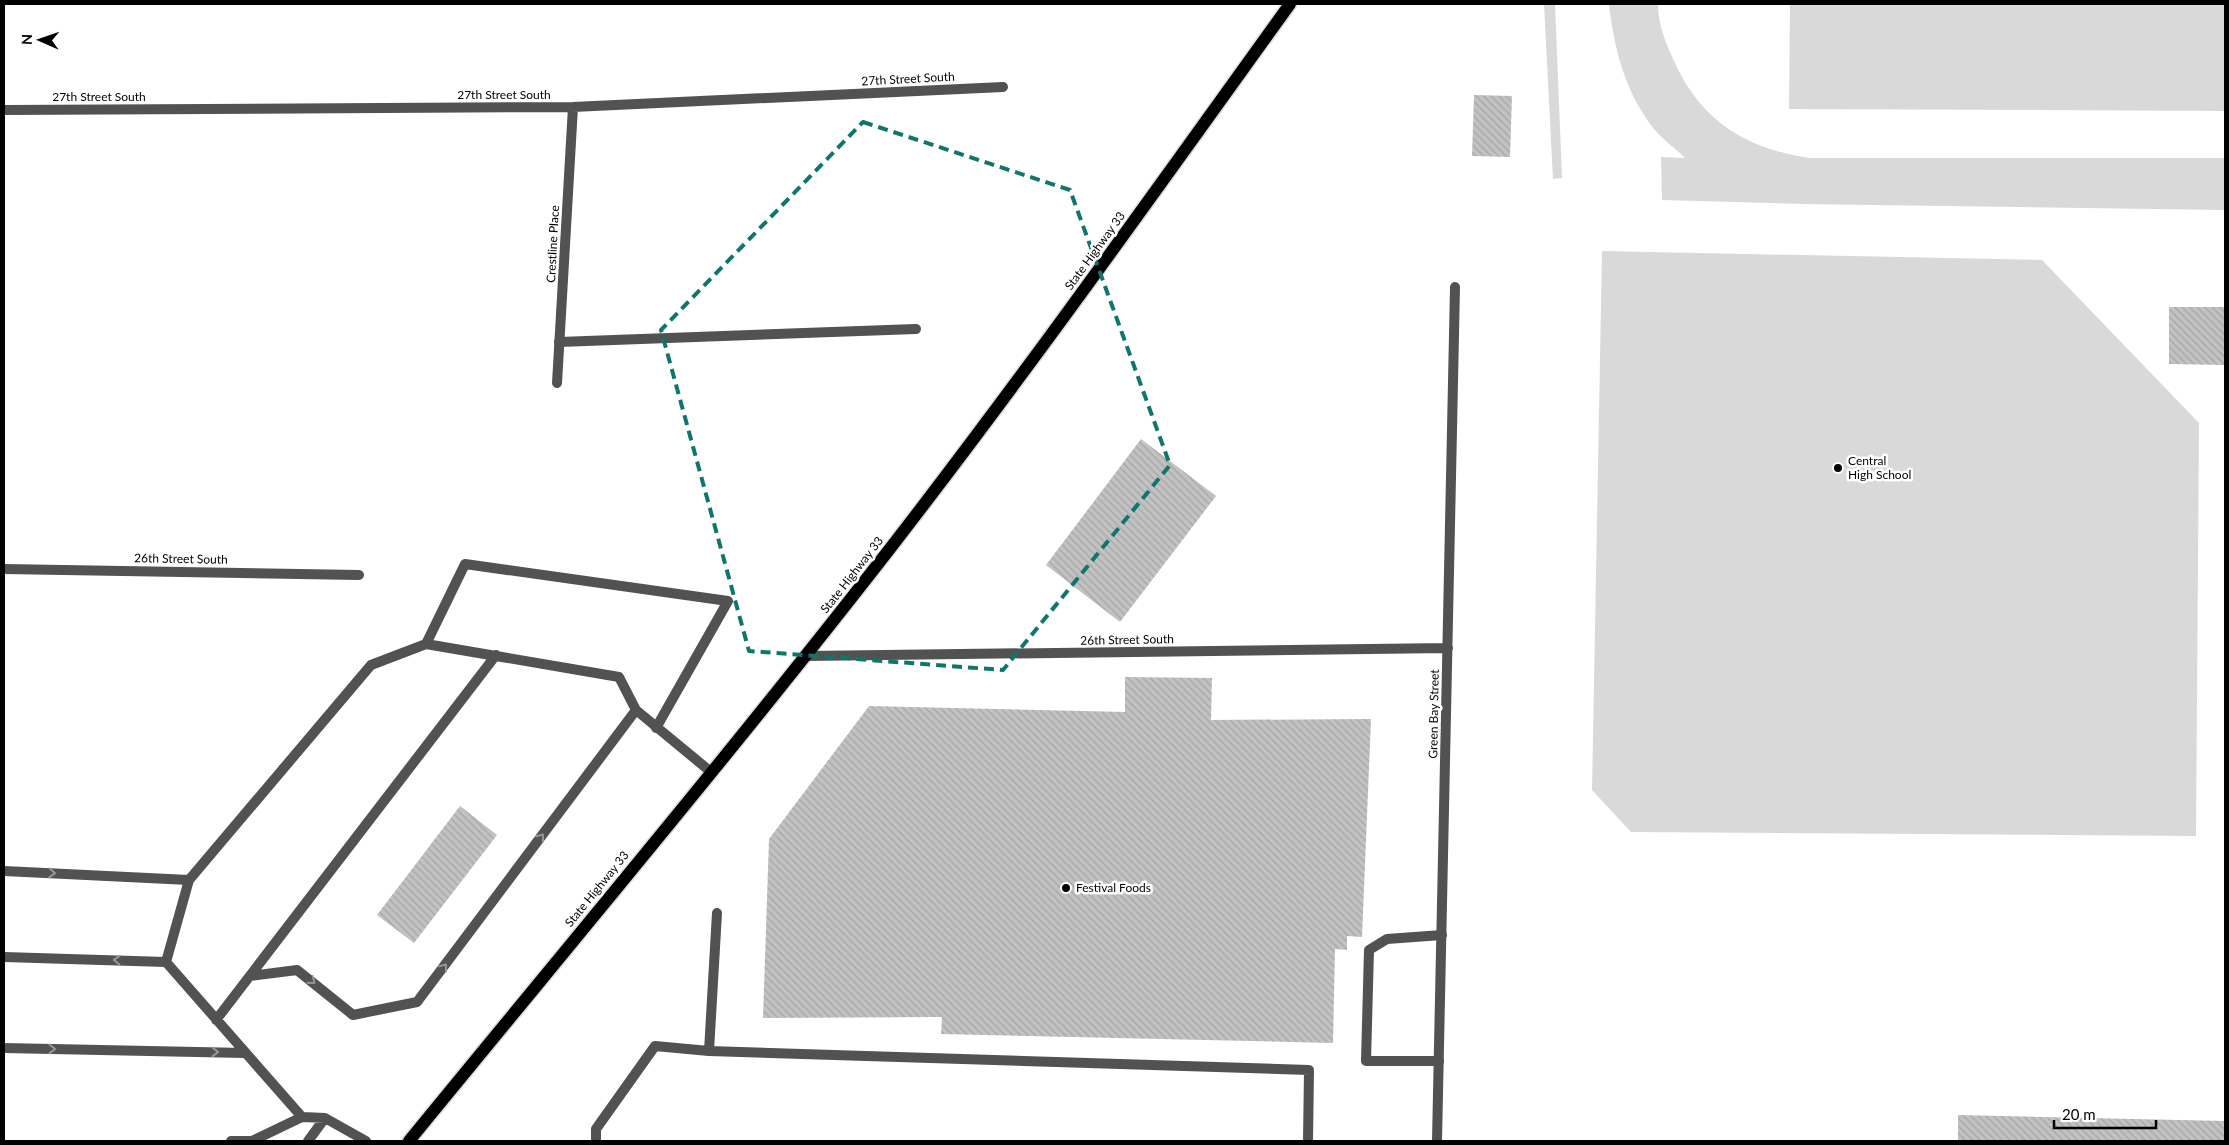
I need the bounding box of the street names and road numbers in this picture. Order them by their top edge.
street label: 27th Street South [861,69,955,88]
street label: 27th Street South [457,87,551,102]
street label: 27th Street South [52,89,146,104]
street label: Crestline Place [543,205,562,283]
street label: State Highway 33 [1061,209,1128,293]
street label: State Highway 33 [817,533,886,616]
street label: 26th Street South [134,550,228,567]
street label: 26th Street South [1080,631,1174,648]
street label: Green Bay Street [1425,669,1442,759]
street label: State Highway 33 [562,848,632,930]

